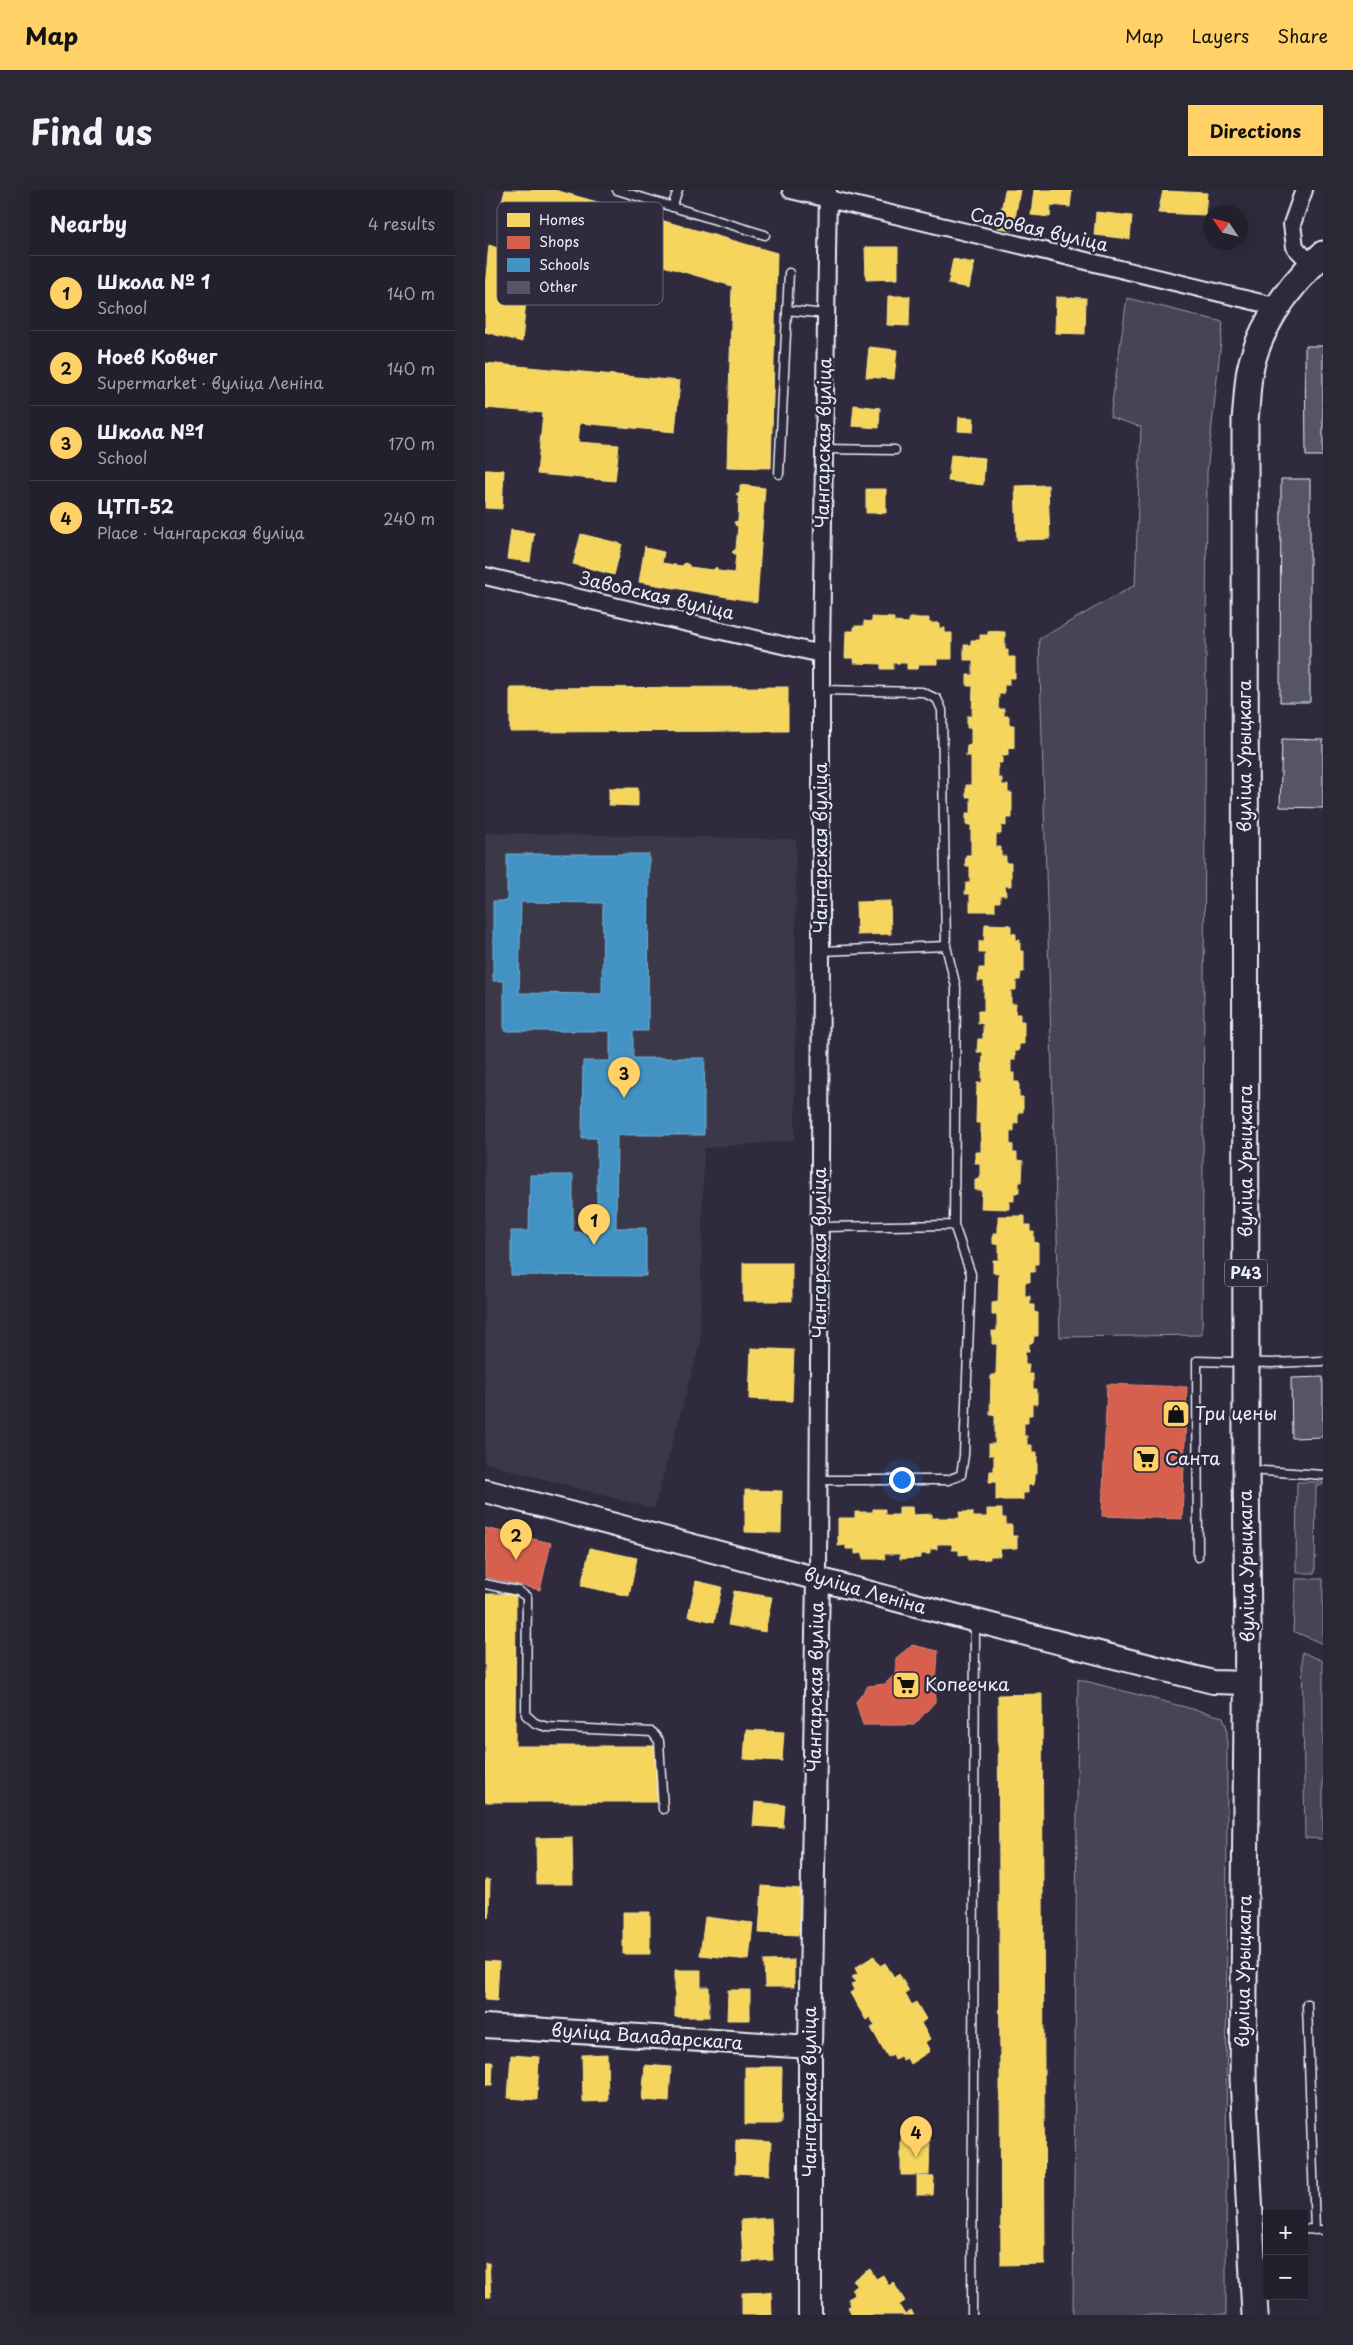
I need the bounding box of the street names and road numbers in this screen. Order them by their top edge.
street label: Садовая вуліца [968,200,1111,258]
street label: Чангарская вуліца [808,357,837,529]
street label: Заводская вуліца [577,564,737,625]
street label: вуліца Урыцкага [1230,679,1257,832]
street label: Чангарская вуліца [806,763,833,933]
street label: вуліца Урыцкага [1231,1084,1258,1237]
street label: Чангарская вуліца [805,1168,832,1338]
road number: Р43 [1225,1260,1267,1286]
street label: вуліца Урыцкага [1231,1489,1260,1643]
street label: вуліца Леніна [801,1559,931,1620]
street label: Чангарская вуліца [800,1601,829,1773]
street label: вуліца Урыцкага [1228,1894,1257,2047]
street label: Чангарская вуліца [795,2007,822,2177]
street label: вуліца Валадарскага [550,2015,745,2056]

